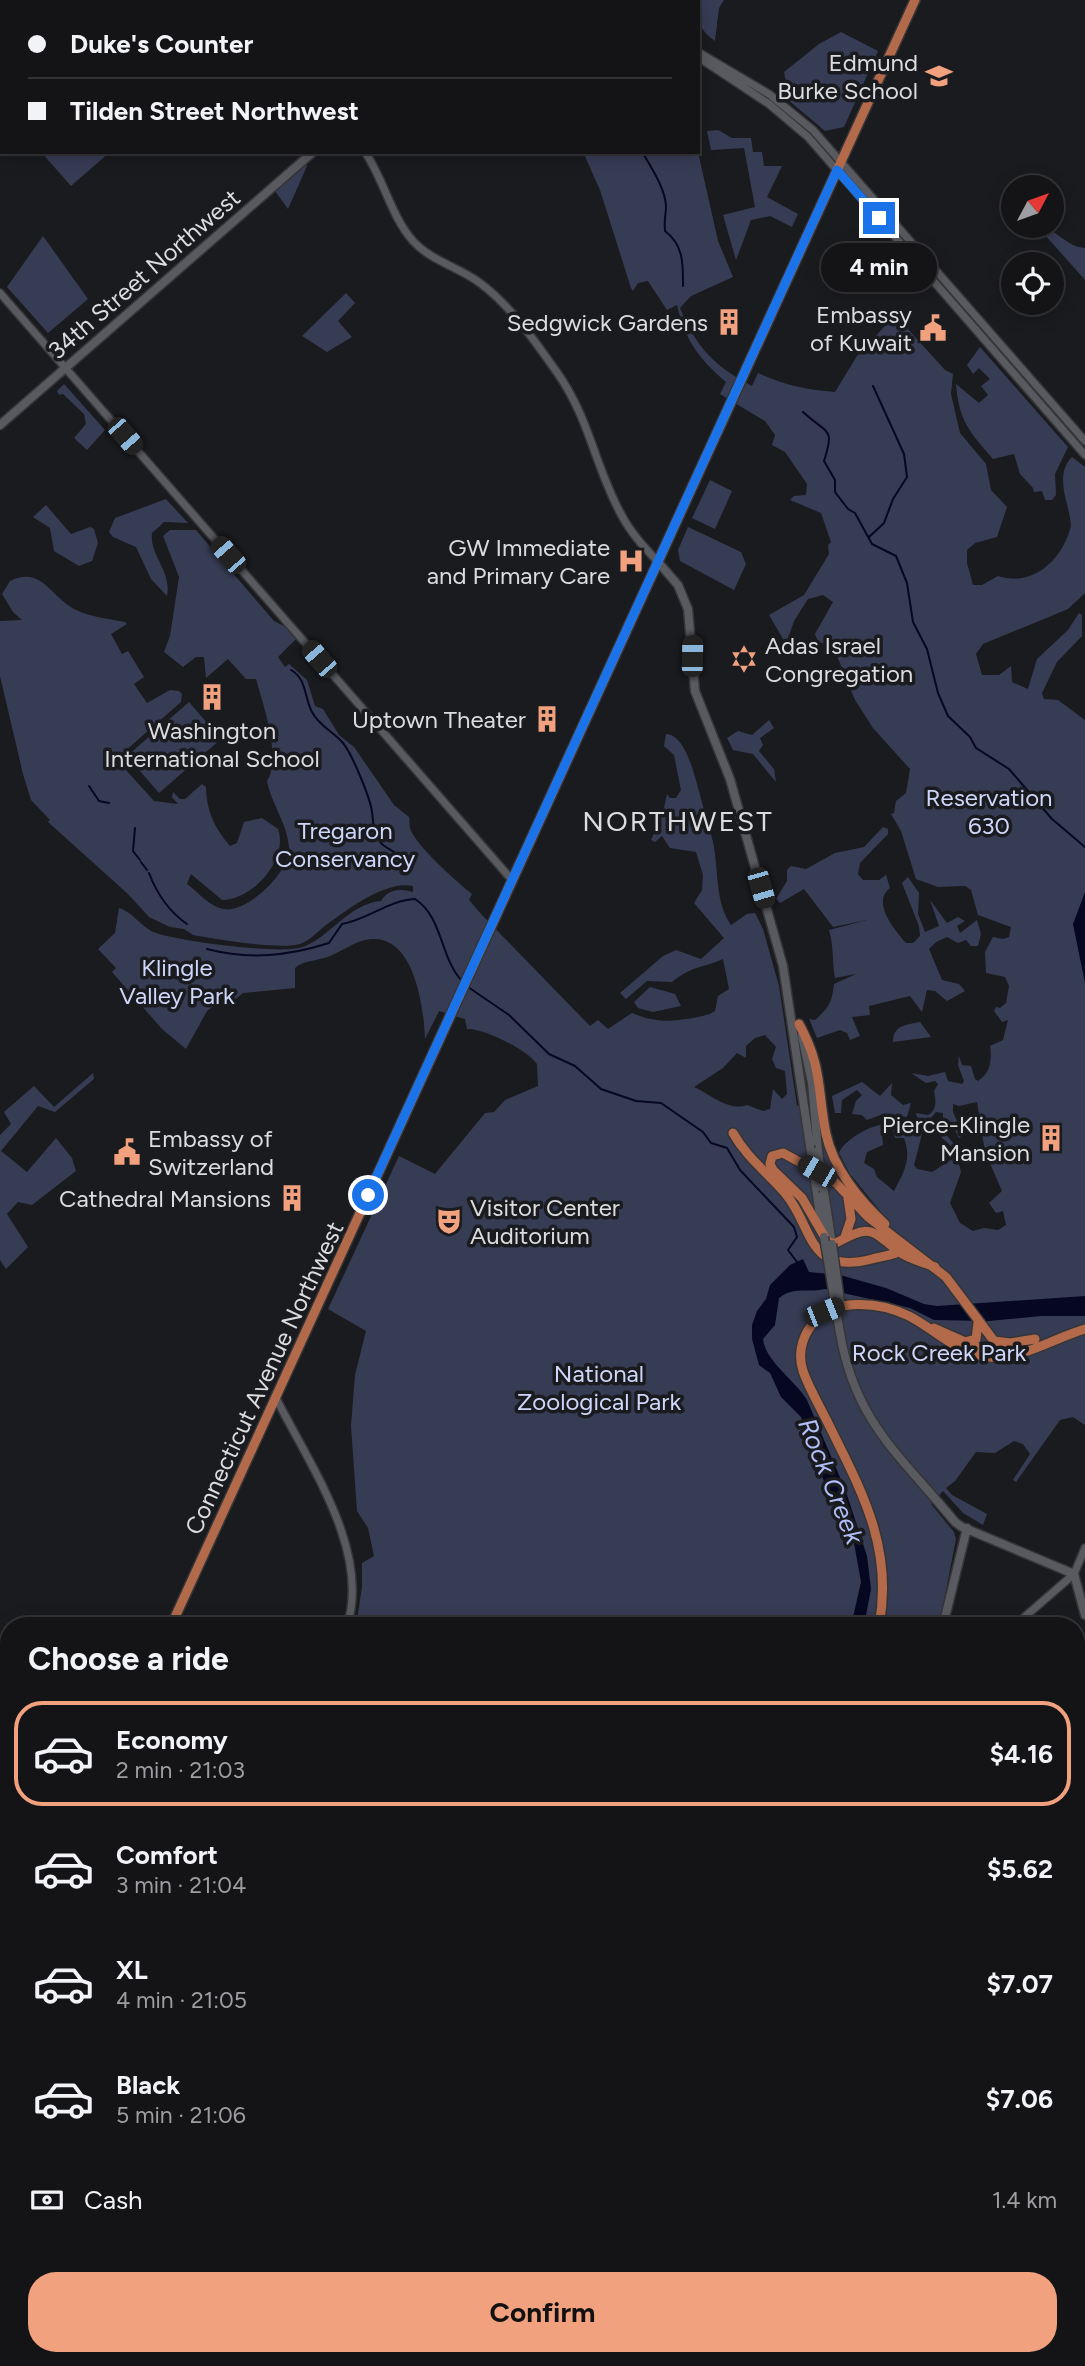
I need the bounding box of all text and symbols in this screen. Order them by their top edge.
text: Duke's Counter [70,28,253,60]
place label: Edmund Burke School [777,48,918,105]
school or university icon: Edmund Burke School [924,61,954,91]
text: Tilden Street Northwest [70,95,359,127]
north arrow [1001,175,1064,238]
map controls [1001,175,1064,315]
street label: 34th Street Northwest [42,183,246,365]
route end [863,202,895,234]
callout: 4 min [821,242,937,292]
button: locate [1001,252,1064,315]
text: 4 min [849,253,909,281]
place label: Embassy of Kuwait [810,300,912,357]
building icon: Sedgwick Gardens [714,307,744,337]
place label: Sedgwick Gardens [507,308,708,337]
public building icon: Embassy of Kuwait [918,313,948,343]
car [104,413,147,459]
car [207,532,250,578]
place label: GW Immediate and Primary Care [427,533,610,590]
hospital icon: GW Immediate and Primary Care [616,546,646,576]
place label: Adas Israel Congregation [765,631,913,688]
car [682,635,703,677]
car [298,636,341,682]
synagogue icon: Adas Israel Congregation [729,644,759,674]
building icon: Washington International School [197,682,227,712]
building icon: Uptown Theater [532,704,562,734]
place label: Uptown Theater [352,705,526,734]
place label: Washington International School [104,716,320,773]
park label: Reservation 630 [926,783,1052,840]
district label: NORTHWEST [582,804,774,838]
park label: Tregaron Conservancy [275,816,415,873]
car [746,865,777,911]
park label: Klingle Valley Park [119,953,235,1010]
place label: Pierce-Klingle Mansion [882,1110,1030,1167]
building icon: Pierce-Klingle Mansion [1036,1123,1066,1153]
place label: Embassy of Switzerland [148,1124,274,1181]
public building icon: Embassy of Switzerland [112,1137,142,1167]
car [794,1151,841,1191]
route start [352,1179,384,1211]
building icon: Cathedral Mansions [277,1183,307,1213]
place label: Cathedral Mansions [59,1184,271,1213]
place label: Visitor Center Auditorium [470,1193,620,1250]
theatre icon: Visitor Center Auditorium [434,1206,464,1236]
street label: Connecticut Avenue Northwest [179,1217,349,1539]
car [801,1294,848,1330]
park label: Rock Creek Park [852,1338,1027,1367]
park label: National Zoological Park [517,1359,681,1416]
water label: Rock Creek [791,1413,871,1550]
text: Choose a ride [28,1640,229,1678]
icon: car [32,1722,95,1785]
text: Economy [116,1724,228,1756]
text: $4.16 [990,1738,1053,1770]
text: 2 min · 21:03 [116,1756,245,1784]
icon: car [32,1837,95,1900]
text: Comfort [116,1839,218,1871]
text: $5.62 [987,1853,1053,1885]
text: 3 min · 21:04 [116,1871,246,1899]
icon: car [32,1952,95,2015]
text: XL [116,1954,148,1986]
text: $7.07 [986,1968,1053,2000]
text: 4 min · 21:05 [116,1986,247,2014]
icon: car [32,2067,95,2130]
text: Black [116,2069,180,2101]
text: $7.06 [986,2083,1053,2115]
text: 5 min · 21:06 [116,2101,246,2129]
icon: cash [28,2181,66,2219]
text: Cash [84,2184,143,2216]
text: 1.4 km [992,2186,1057,2214]
button: Confirm [28,2272,1057,2352]

